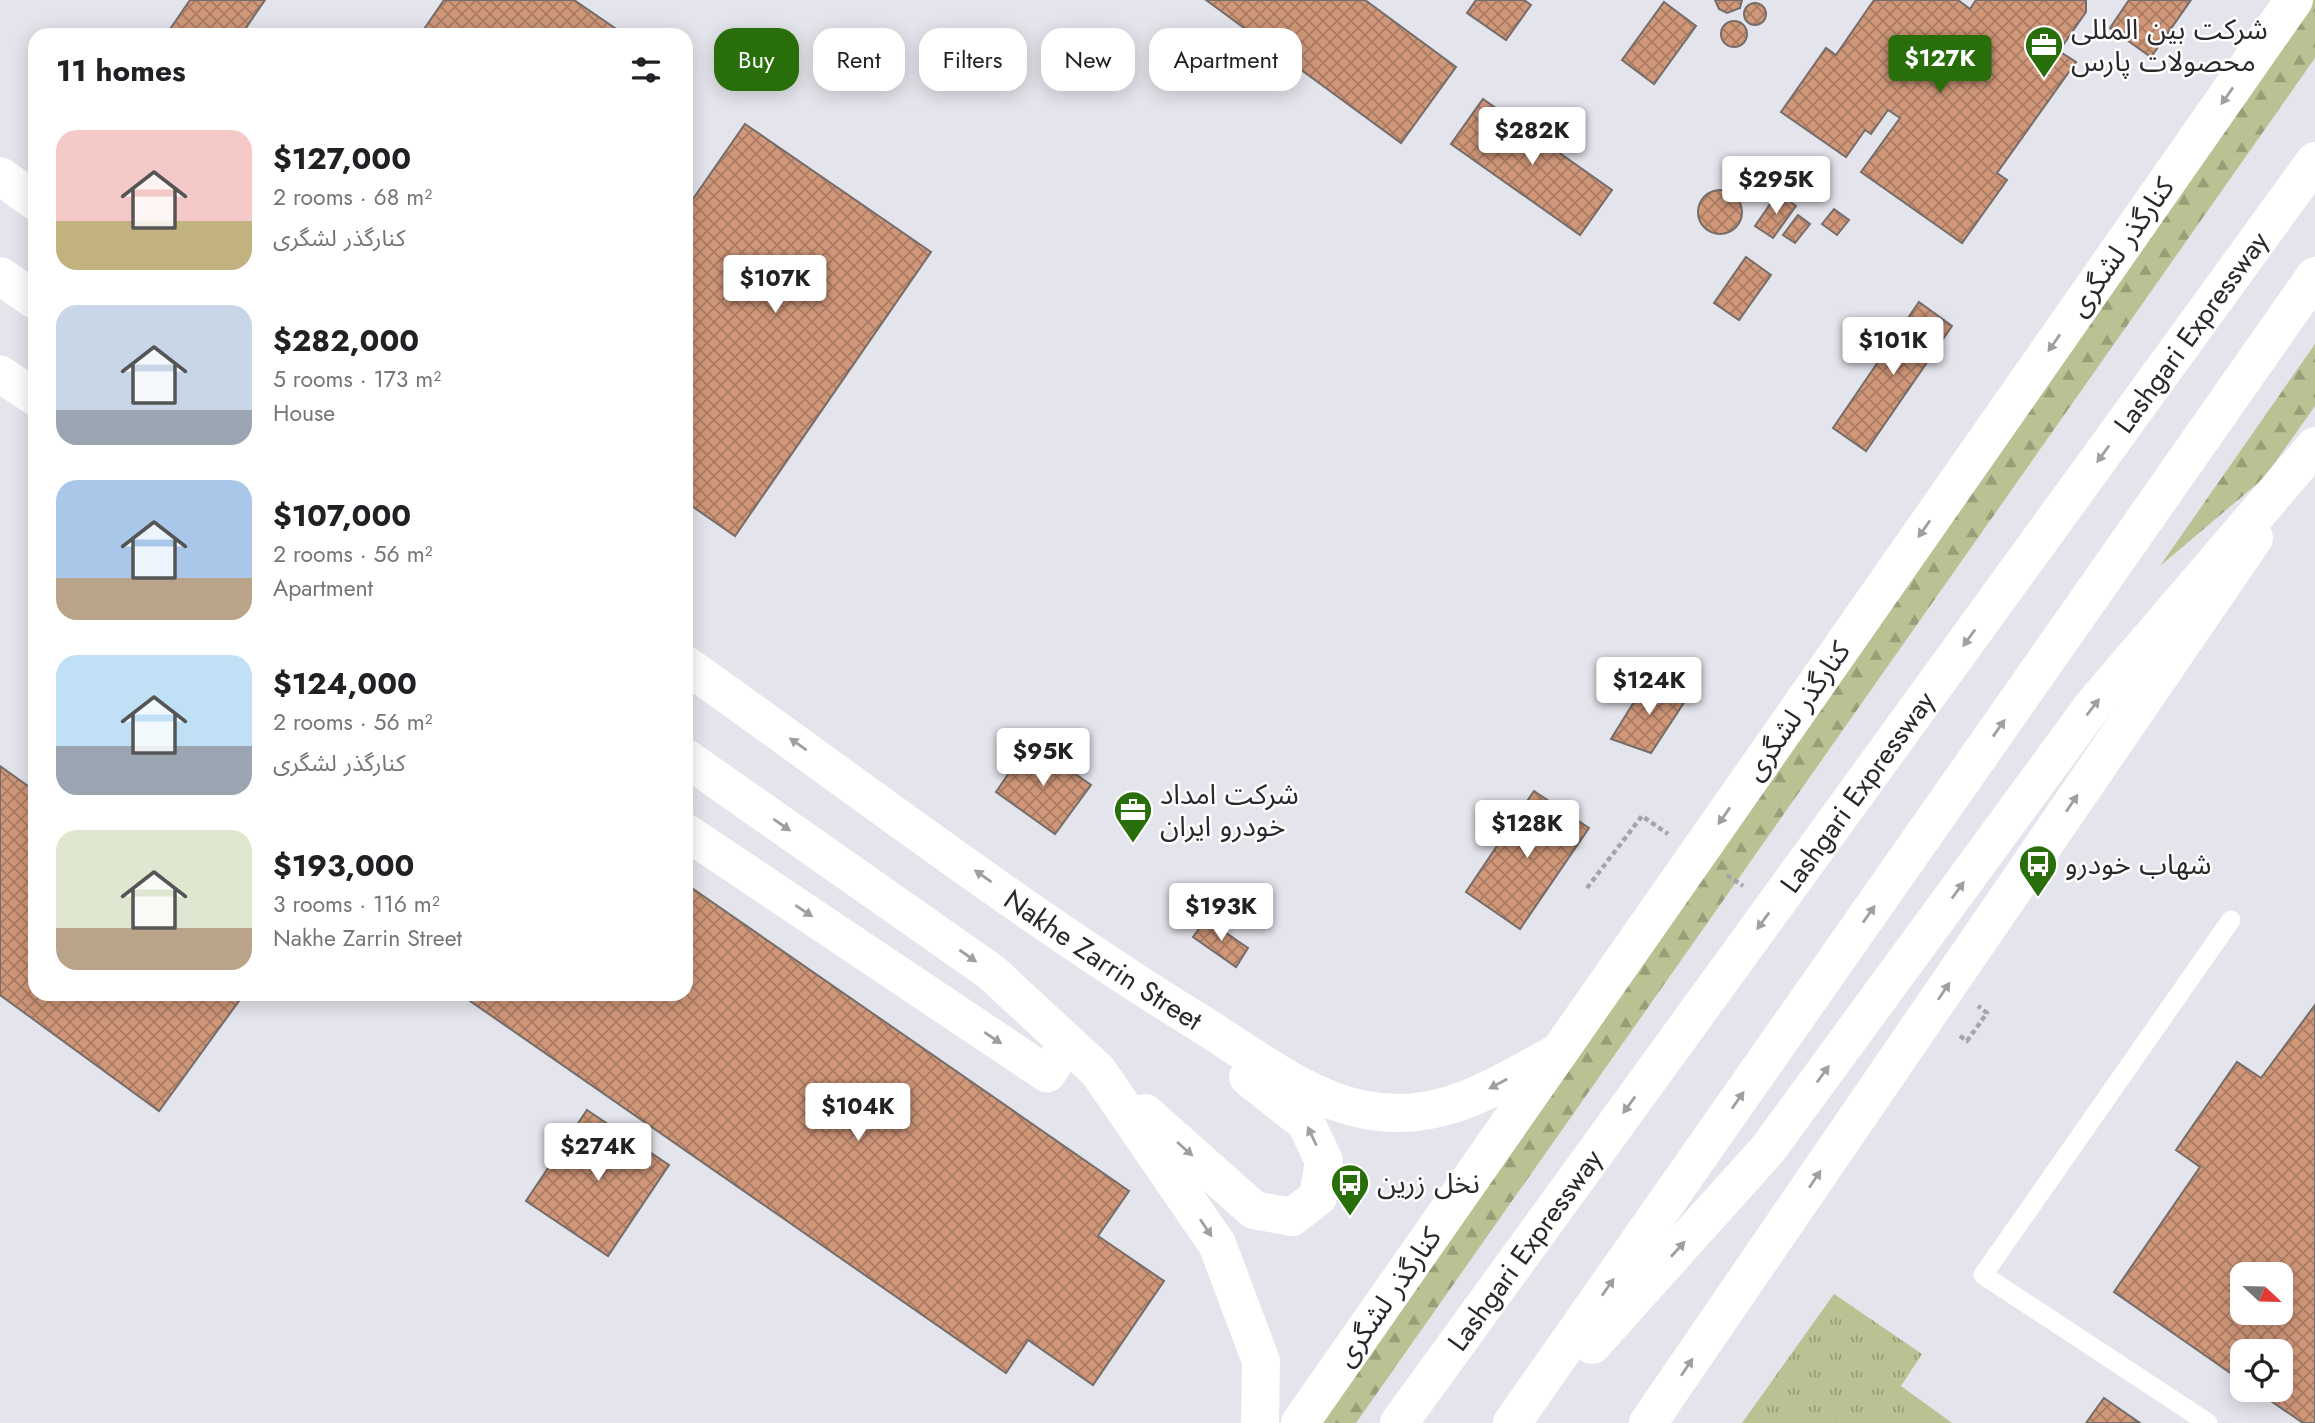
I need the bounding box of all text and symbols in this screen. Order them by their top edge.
place label: شرکت بین المللی محصولات پارس [2071,9,2268,82]
office icon: شرکت بین المللی محصولات پارس [2023,24,2065,79]
chip: Buy [714,28,799,91]
chip: Rent [813,28,905,91]
chip: Filters [919,28,1027,91]
chip: New [1041,28,1135,91]
chip: Apartment [1149,28,1302,91]
pin: $127K [1891,36,1989,95]
text: $127K [1904,41,1976,75]
text: 11 homes [56,49,186,92]
icon: filters [627,51,665,89]
one-way arrow [2220,87,2234,105]
pin: $282K [1483,108,1581,167]
text: $282K [1495,113,1569,147]
text: $127,000 [273,137,411,180]
pin: $295K [1727,156,1825,216]
icon: home [112,158,196,242]
text: $295K [1738,162,1814,196]
street label: کنارگذر لشگری [2058,169,2184,325]
text: 2 rooms · 68 m² [273,180,432,214]
text: کنارگذر لشگری [273,221,405,255]
street label: Lashgari Expressway [2104,222,2279,442]
pin: $107K [726,256,824,315]
text: $107K [739,261,811,295]
pin: $101K [1844,318,1942,377]
text: $282,000 [273,319,419,362]
text: $101K [1858,323,1928,357]
icon: home [112,333,196,417]
one-way arrow [2047,334,2061,352]
text: 5 rooms · 173 m² [273,362,441,396]
text: House [273,396,335,430]
one-way arrow [2096,445,2110,463]
text: $107,000 [273,494,411,537]
icon: home [112,508,196,592]
one-way arrow [1917,520,1931,538]
text: 2 rooms · 56 m² [273,537,433,571]
text: Apartment [273,571,373,605]
one-way arrow [1962,629,1976,647]
street label: کنارگذر لشگری [1734,633,1860,789]
pin: $124K [1600,658,1698,717]
text: $124,000 [273,662,417,705]
text: $124K [1612,663,1686,697]
street label: Lashgari Expressway [1770,682,1945,901]
icon: home [112,683,196,767]
one-way arrow [2085,698,2099,716]
text: 2 rooms · 56 m² [273,705,433,739]
one-way arrow [1992,719,2006,737]
pin: $95K [1002,728,1084,788]
text: $95K [1013,734,1073,768]
one-way arrow [789,737,807,751]
text: کنارگذر لشگری [273,746,405,780]
place label: شرکت امداد خودرو ایران [1160,774,1299,847]
office icon: شرکت امداد خودرو ایران [1112,789,1154,844]
one-way arrow [2065,794,2078,813]
pin: $128K [1478,800,1576,860]
text: $128K [1491,806,1563,840]
one-way arrow [1717,807,1731,825]
one-way arrow [773,818,791,832]
bus stop icon: شهاب خودرو [2017,843,2059,898]
text: $193,000 [273,844,414,887]
place label: شهاب خودرو [2065,844,2211,885]
icon: home [112,858,196,942]
one-way arrow [974,869,992,883]
street label: Nakhe Zarrin Street [996,879,1211,1040]
one-way arrow [1950,881,1964,899]
pin: $193K [1172,884,1270,943]
text: 3 rooms · 116 m² [273,887,440,921]
text: $193K [1185,889,1257,923]
one-way arrow [795,904,813,918]
one-way arrow [1862,905,1876,923]
one-way arrow [1756,912,1770,930]
text: Nakhe Zarrin Street [273,921,462,955]
one-way arrow [959,949,977,963]
one-way arrow [1937,982,1951,1000]
one-way arrow [983,1031,1003,1044]
one-way arrow [1816,1064,1830,1083]
one-way arrow [1488,1078,1508,1090]
pin: $104K [809,1084,907,1143]
text: $104K [821,1089,895,1123]
one-way arrow [1731,1091,1745,1109]
one-way arrow [1623,1096,1637,1114]
pin: $274K [549,1124,647,1183]
one-way arrow [1307,1126,1318,1147]
text: $274K [560,1129,636,1163]
street label: Lashgari Expressway [1437,1140,1612,1359]
one-way arrow [1176,1141,1194,1157]
bus stop icon: نخل زرین [1329,1162,1371,1217]
place label: نخل زرین [1377,1163,1480,1204]
one-way arrow [1808,1170,1822,1188]
one-way arrow [1199,1219,1213,1237]
street label: کنارگذر لشگری [1325,1219,1451,1375]
one-way arrow [1670,1241,1686,1258]
north arrow [2230,1262,2292,1325]
map controls [2230,1262,2293,1402]
one-way arrow [1601,1278,1615,1296]
button: locate [2230,1339,2293,1402]
one-way arrow [1680,1358,1694,1376]

